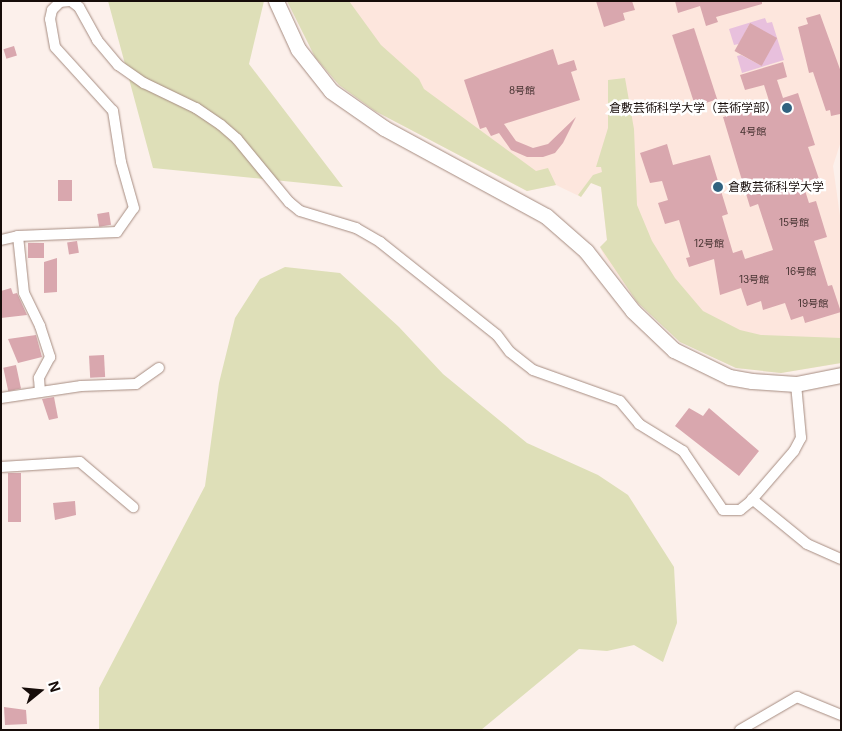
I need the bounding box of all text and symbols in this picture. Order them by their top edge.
house number: 8号館 [509,85,535,97]
place label: 倉敷芸術科学大学（芸術学部） [609,101,777,115]
marker: 倉敷芸術科学大学（芸術学部） [781,102,793,114]
house number: 4号館 [740,126,766,138]
place label: 倉敷芸術科学大学 [728,180,824,194]
marker: 倉敷芸術科学大学 [712,181,724,193]
house number: 15号館 [779,217,809,229]
house number: 12号館 [694,238,724,250]
house number: 16号館 [786,266,816,278]
house number: 13号館 [739,274,769,286]
house number: 19号館 [798,298,828,310]
north arrow [15,666,65,716]
text: N [45,679,65,694]

